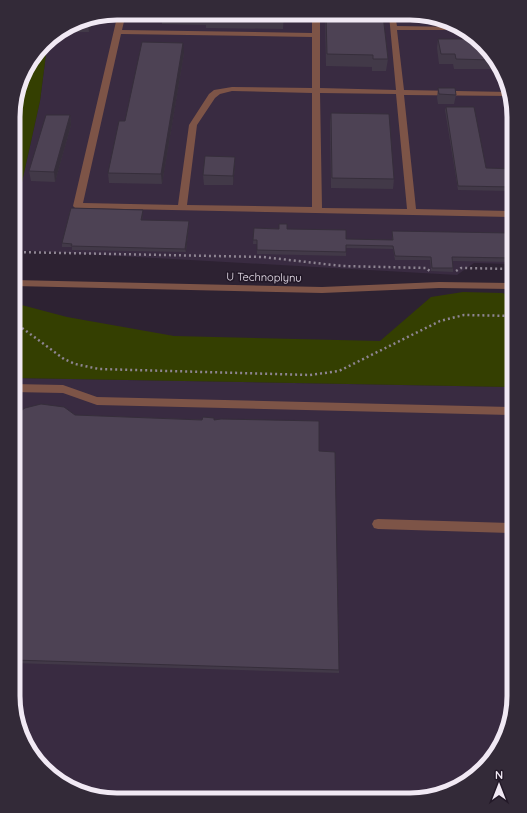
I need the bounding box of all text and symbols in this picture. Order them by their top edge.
street label: U Technoplynu [226,269,302,285]
north arrow [479,765,519,805]
text: N [495,768,503,782]

